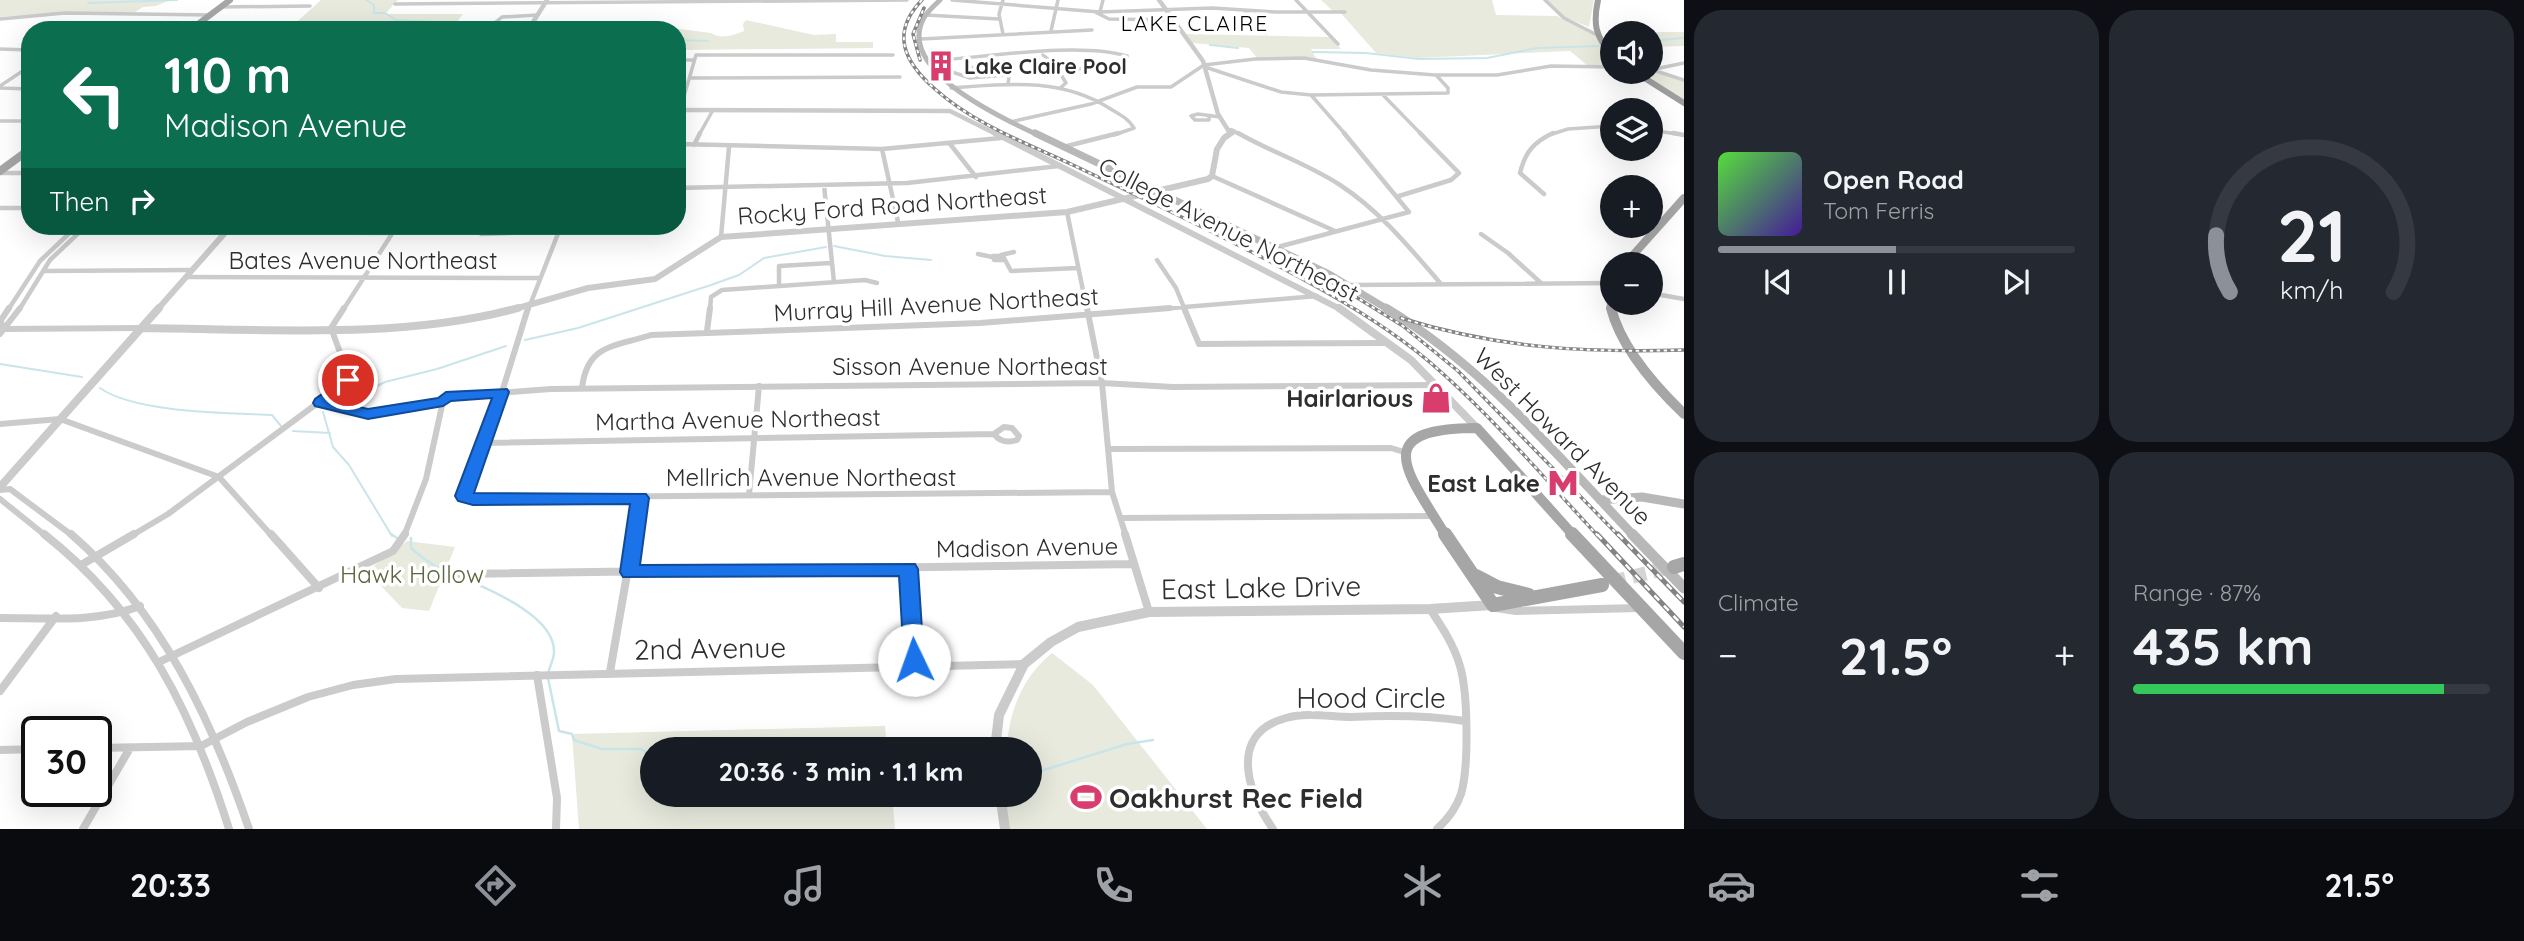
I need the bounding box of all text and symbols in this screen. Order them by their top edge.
district label: LAKE CLAIRE [1121,10,1269,36]
map controls [1600,21,1663,315]
button: sound [1600,21,1663,84]
text: 110 m [164,44,291,105]
icon: left [49,49,140,140]
building icon: Lake Claire Pool [924,49,958,83]
place label: Lake Claire Pool [964,53,1127,79]
button: layers [1600,98,1663,161]
text: Madison Avenue [164,105,407,145]
street label: College Avenue Northeast [1094,150,1364,308]
text: Open Road [1823,163,1964,196]
button: + [1600,175,1663,238]
street label: Rocky Ford Road Northeast [736,179,1048,231]
icon: right [123,182,161,220]
text: Then [49,185,109,218]
text: 21 [2277,190,2346,281]
text: Tom Ferris [1823,196,1934,225]
street label: Bates Avenue Northeast [229,245,497,275]
button: − [1600,252,1663,315]
icon: previous [1759,263,1797,301]
icon: pause [1878,263,1916,301]
icon: next [1997,263,2035,301]
text: km/h [2280,274,2343,305]
street label: Murray Hill Avenue Northeast [773,280,1099,328]
street label: West Howard Avenue [1468,341,1658,531]
pin [318,350,378,410]
street label: Sisson Avenue Northeast [832,351,1108,381]
icon: arrive [329,361,367,399]
shop icon: Hairlarious [1419,381,1453,415]
place label: Hairlarious [1286,383,1413,413]
street label: Martha Avenue Northeast [595,402,881,436]
street label: Mellrich Avenue Northeast [666,462,956,492]
metro station icon: East Lake [1546,466,1580,500]
place label: East Lake [1427,468,1540,498]
street label: Madison Avenue [936,530,1118,564]
park label: Hawk Hollow [340,559,484,589]
street label: East Lake Drive [1161,568,1361,606]
text: Range · 87% [2133,578,2261,607]
text: Climate [1718,588,1799,617]
text: 435 km [2133,613,2314,678]
position arrow [877,623,951,697]
text: 21.5° [1839,623,1952,688]
street label: 2nd Avenue [634,629,786,667]
text: − [1718,631,1738,679]
text: + [2054,631,2075,679]
street label: Hood Circle [1296,680,1446,715]
speed limit sign: 30 [21,716,112,807]
text: 20:36 · 3 min · 1.1 km [718,755,964,788]
sports icon: Oakhurst Rec Field [1069,780,1103,814]
place label: Oakhurst Rec Field [1109,780,1363,815]
icon: directions [471,861,520,910]
icon: music [780,861,829,910]
icon: phone [1089,861,1138,910]
icon: climate [1398,861,1447,910]
icon: car [1707,861,1756,910]
icon: filters [2015,861,2064,910]
text: 20:33 [130,865,211,905]
text: 21.5° [2324,865,2394,905]

